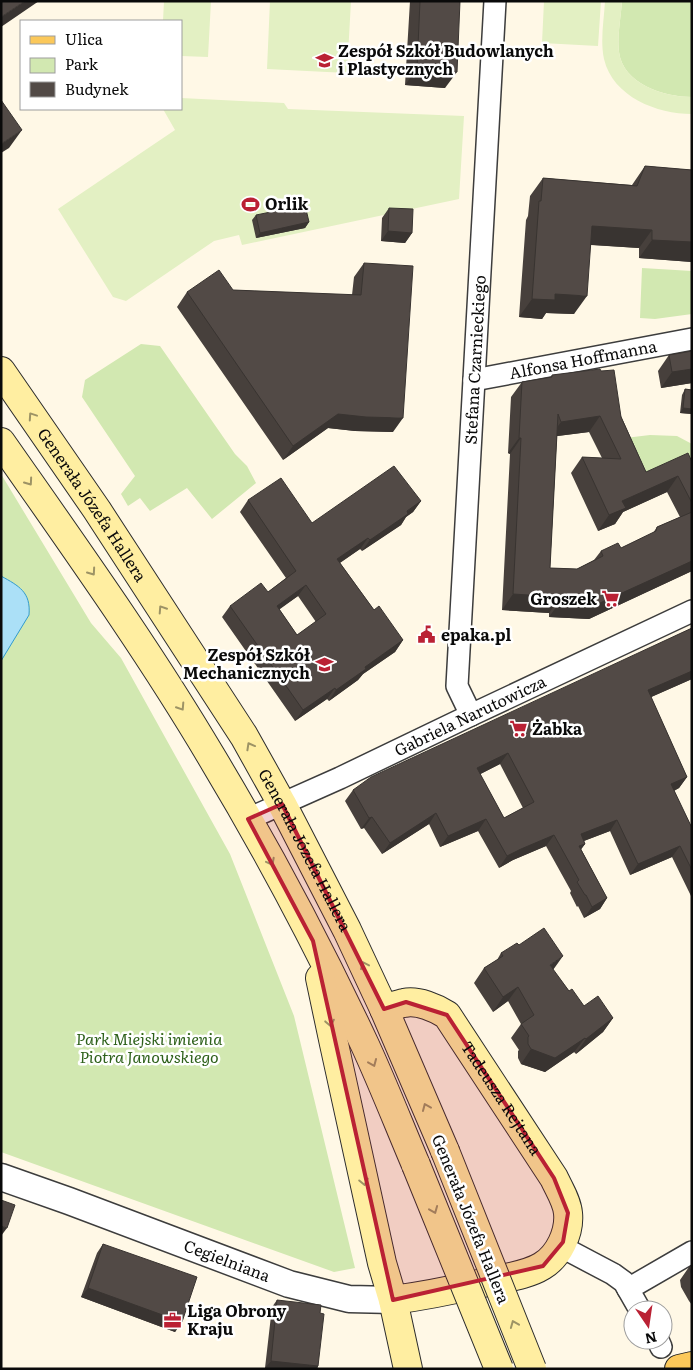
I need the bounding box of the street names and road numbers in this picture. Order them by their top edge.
street label: Stefana Czarnieckiego [457,274,491,445]
street label: Alfonsa Hoffmanna [507,333,659,384]
street label: Generała Józefa Hallera [33,423,154,586]
street label: Gabriela Narutowicza [390,668,550,761]
street label: Generała Józefa Hallera [253,764,359,936]
street label: Tadeusza Rejtana [456,1036,549,1160]
street label: Generała Józefa Hallera [427,1130,517,1307]
street label: Cegielniana [181,1232,274,1287]

